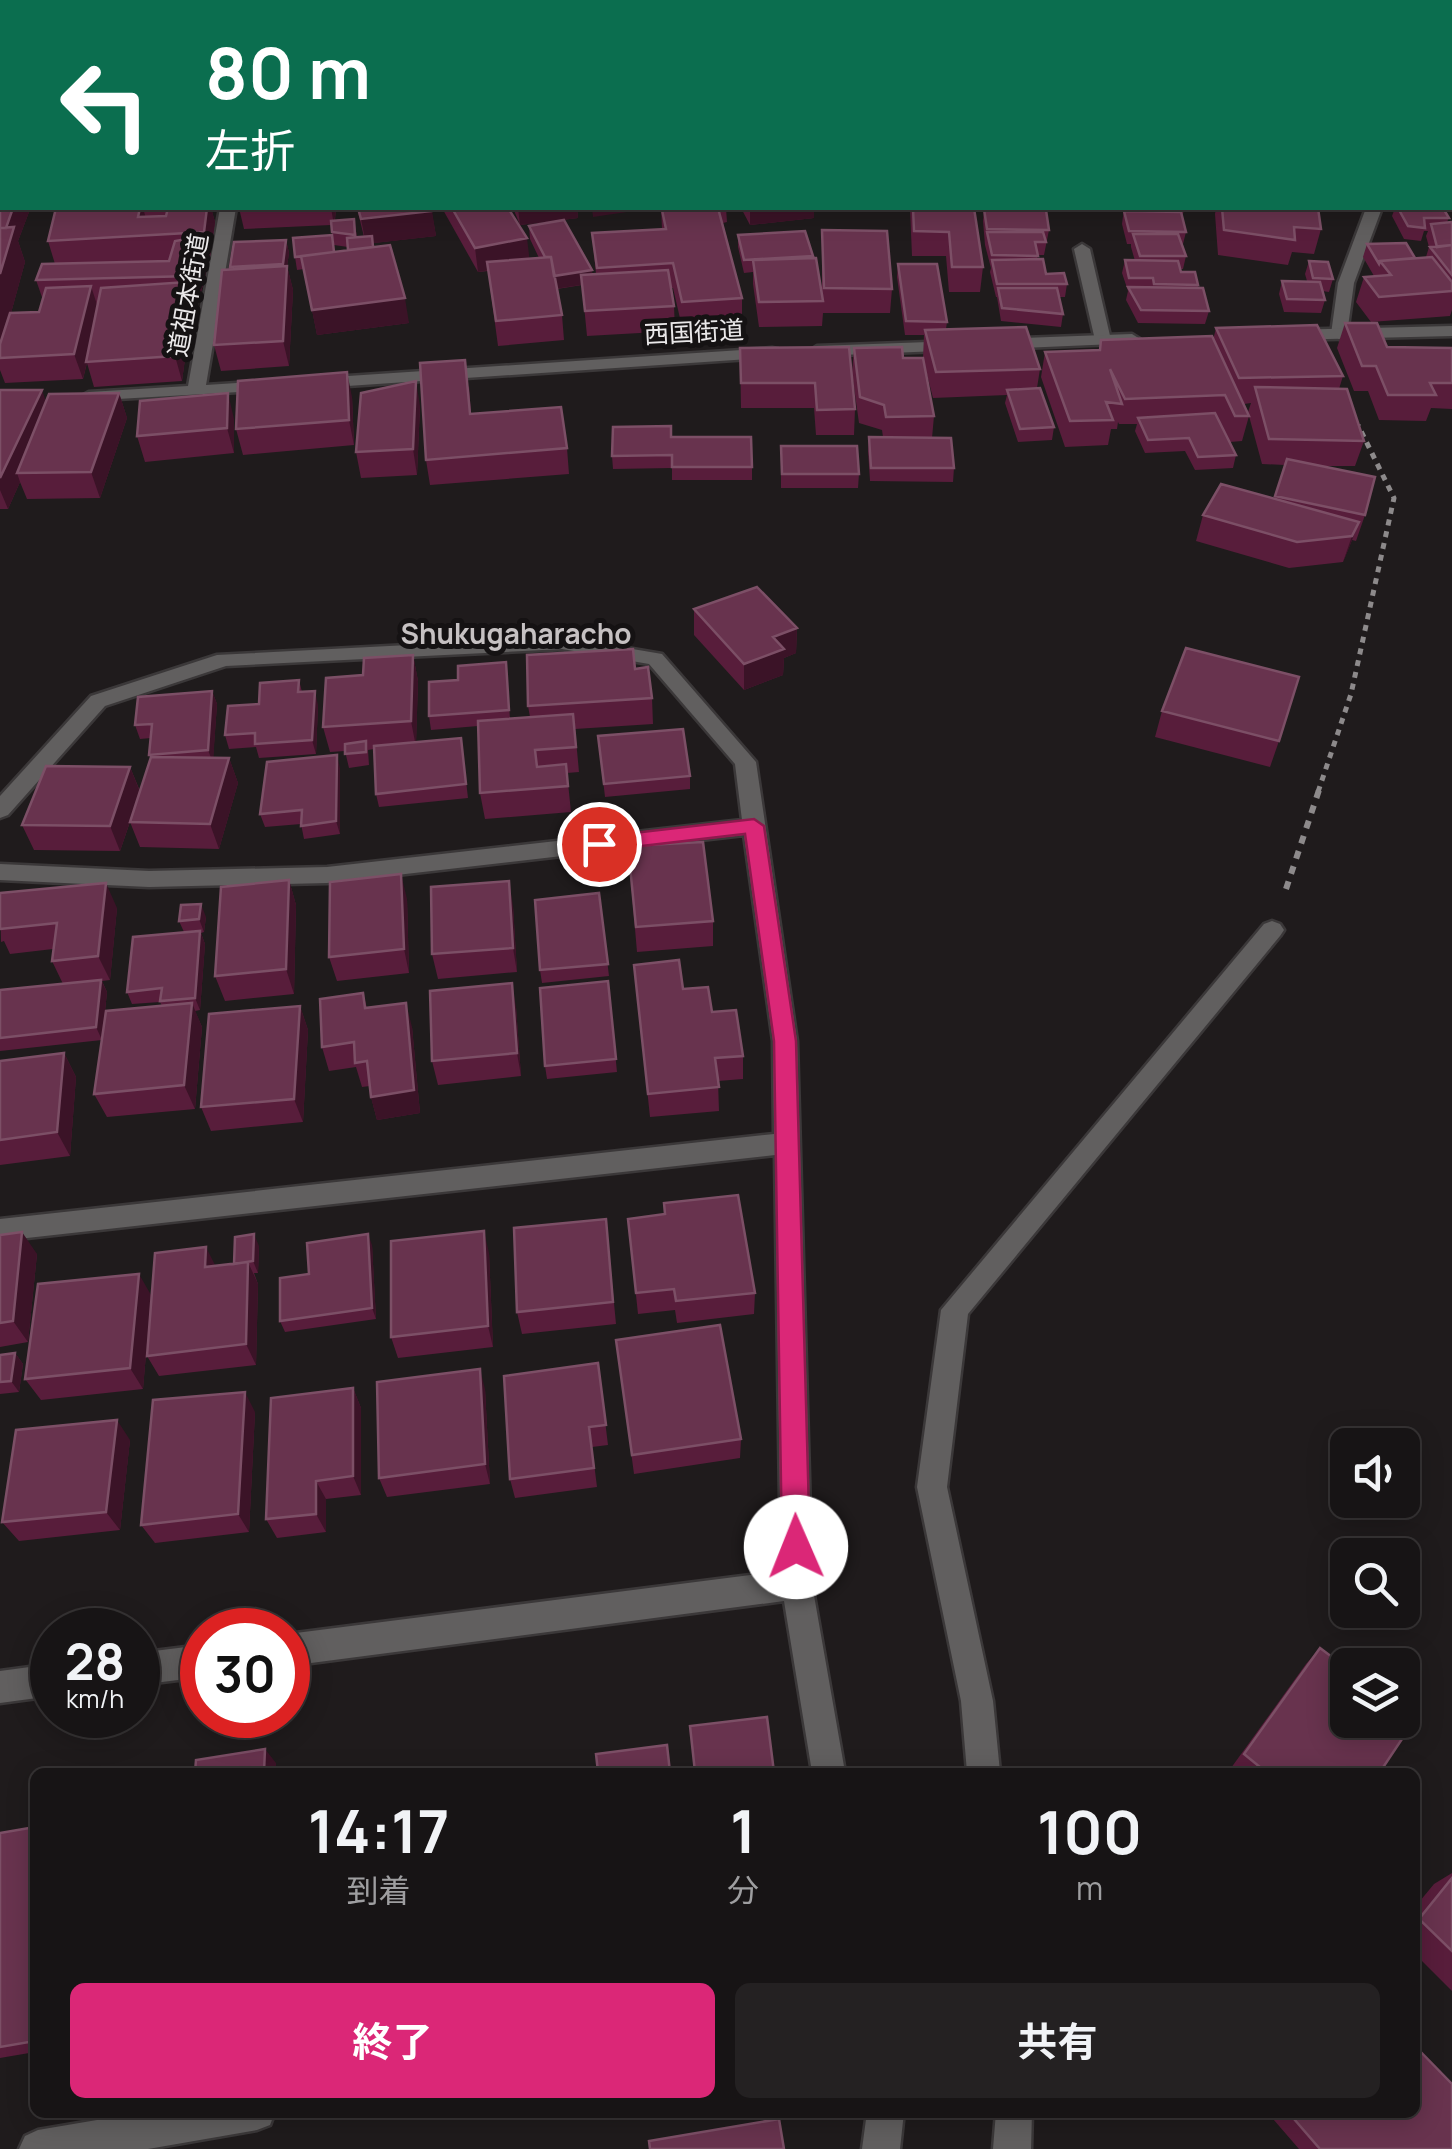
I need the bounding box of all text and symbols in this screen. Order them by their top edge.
text: 80 m [205,24,371,120]
icon: left [40,40,170,170]
text: 左折 [205,119,295,181]
street label: 道祖本街道 [159,230,216,360]
street label: 西国街道 [643,311,745,352]
district label: Shukugaharacho [401,614,631,652]
pin [557,802,642,887]
icon: arrive [572,817,627,872]
map controls [1330,1428,1420,1738]
button: sound [1330,1428,1420,1518]
position arrow [744,1495,848,1599]
button: search [1330,1538,1420,1628]
speed limit sign: 30 [180,1608,310,1738]
text: 28 [65,1627,125,1695]
button: layers [1330,1648,1420,1738]
text: km/h [66,1681,124,1716]
text: 14:17 [308,1789,449,1871]
text: 1 [730,1789,756,1871]
text: 100 [1037,1790,1142,1872]
text: m [1076,1866,1103,1910]
text: 到着 [347,1868,411,1912]
text: 分 [727,1868,759,1912]
button: 終了 [70,1983,715,2098]
button: 共有 [735,1983,1380,2098]

